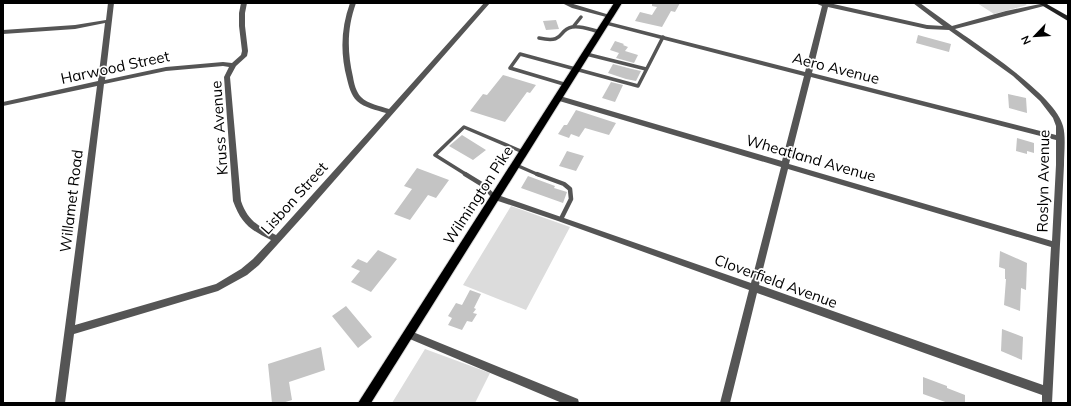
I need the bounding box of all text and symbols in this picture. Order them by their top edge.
north arrow [1015,16,1055,56]
text: N [1018,34,1034,47]
street label: Harwood Street [59,46,171,88]
street label: Aero Avenue [790,48,882,88]
street label: Kruss Avenue [206,80,232,176]
street label: Roslyn Avenue [1033,129,1053,233]
street label: Wheatland Avenue [744,130,878,186]
street label: Wilmington Pike [439,142,517,248]
street label: Willamet Road [55,148,87,254]
street label: Lisbon Street [257,158,331,238]
street label: Cloverfield Avenue [712,250,840,312]

